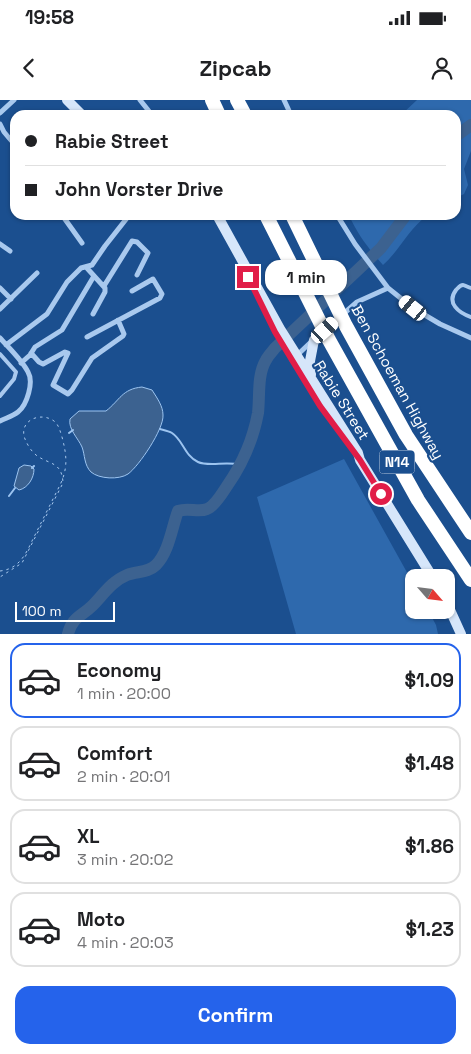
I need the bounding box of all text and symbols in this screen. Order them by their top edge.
text: 19:58 [25,5,74,30]
icon: back [15,54,43,82]
text: Zipcab [199,54,272,82]
icon: person [428,54,456,82]
text: Rabie Street [55,129,169,154]
text: John Vorster Drive [55,177,223,202]
callout: 1 min [266,260,348,294]
route end [237,266,259,288]
text: 1 min [286,267,326,288]
car [396,293,429,323]
street label: Ben Schoeman Highway [348,301,448,463]
car [308,314,341,346]
street label: Rabie Street [310,357,374,443]
road number: N14 [380,451,414,474]
route start [370,483,392,505]
north arrow [405,569,455,619]
map controls [405,569,455,619]
scale bar [15,599,115,622]
text: 100 m [22,602,61,620]
icon: car [17,658,62,703]
text: Economy [77,658,161,683]
text: $1.09 [404,668,454,693]
text: 1 min · 20:00 [77,683,171,704]
icon: car [17,741,62,786]
text: Comfort [77,741,153,766]
text: $1.48 [405,751,454,776]
text: 2 min · 20:01 [77,766,170,787]
icon: car [17,824,62,869]
text: XL [77,824,100,849]
text: $1.86 [405,834,454,859]
text: 3 min · 20:02 [77,849,173,870]
icon: car [17,907,62,952]
text: Moto [77,907,125,932]
text: $1.23 [405,917,454,942]
text: 4 min · 20:03 [77,932,174,953]
button: Confirm [15,986,456,1044]

